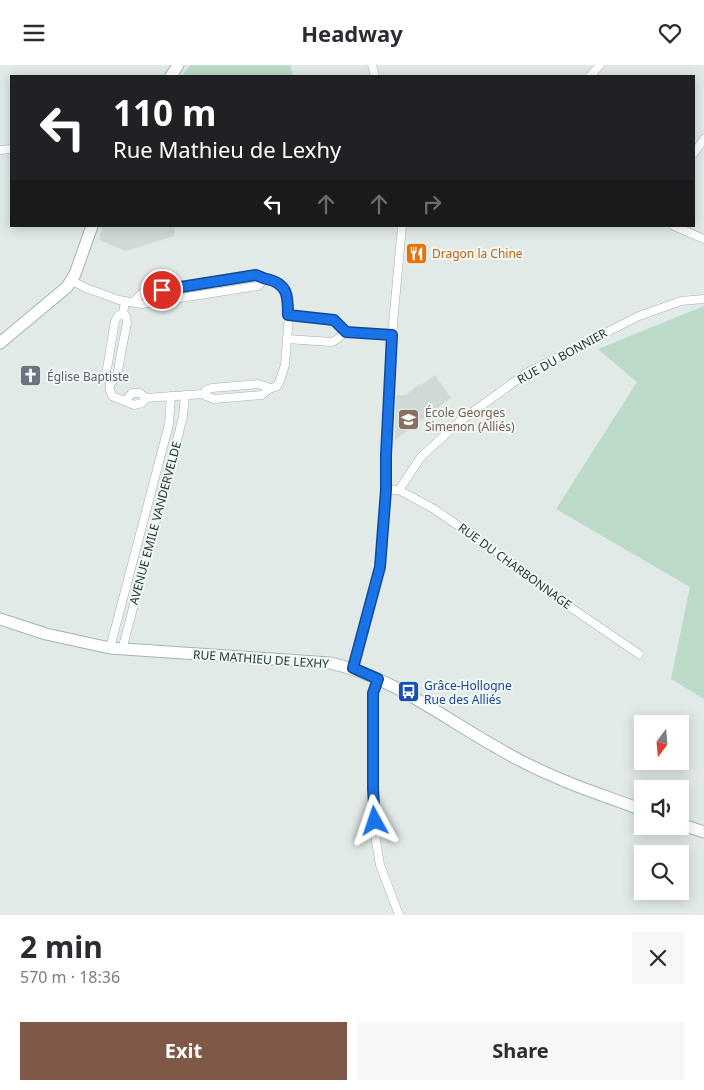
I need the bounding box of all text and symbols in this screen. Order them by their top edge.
text: Headway [301,18,403,48]
icon: menu [20,19,48,47]
icon: heart [656,19,684,47]
text: 110 m [113,89,216,136]
icon: left [30,95,95,160]
text: Rue Mathieu de Lexhy [113,134,341,164]
icon: left [259,190,287,218]
icon: ahead [312,190,340,218]
icon: ahead [365,190,393,218]
icon: right [418,190,446,218]
restaurant icon: Dragon la Chine [404,241,428,265]
place label: Dragon la Chine [432,245,523,262]
pin [141,269,183,311]
icon: arrive [148,276,176,304]
street label: RUE DU BONNIER [514,324,610,388]
church icon: Église Baptiste [19,364,43,388]
place label: Église Baptiste [47,368,129,385]
place label: École Georges Simenon (Alliés) [425,404,515,435]
school or university icon: École Georges Simenon (Alliés) [397,407,421,431]
street label: AVENUE EMILE VANDERVELDE [125,439,185,607]
street label: RUE DU CHARBONNAGE [455,519,575,613]
street label: RUE MATHIEU DE LEXHY [192,646,330,672]
place label: Grâce-Hollogne Rue des Alliés [424,677,512,708]
bus stop icon: Grâce-Hollogne Rue des Alliés [396,680,420,704]
north arrow [634,715,689,770]
map controls [634,715,689,900]
button: sound [634,780,689,835]
position arrow [348,794,400,846]
button: search [634,845,689,900]
text: 2 min [20,926,103,967]
button: close [632,932,684,984]
text: 570 m · 18:36 [20,966,120,988]
button: Exit [20,1022,347,1080]
button: Share [357,1022,684,1080]

